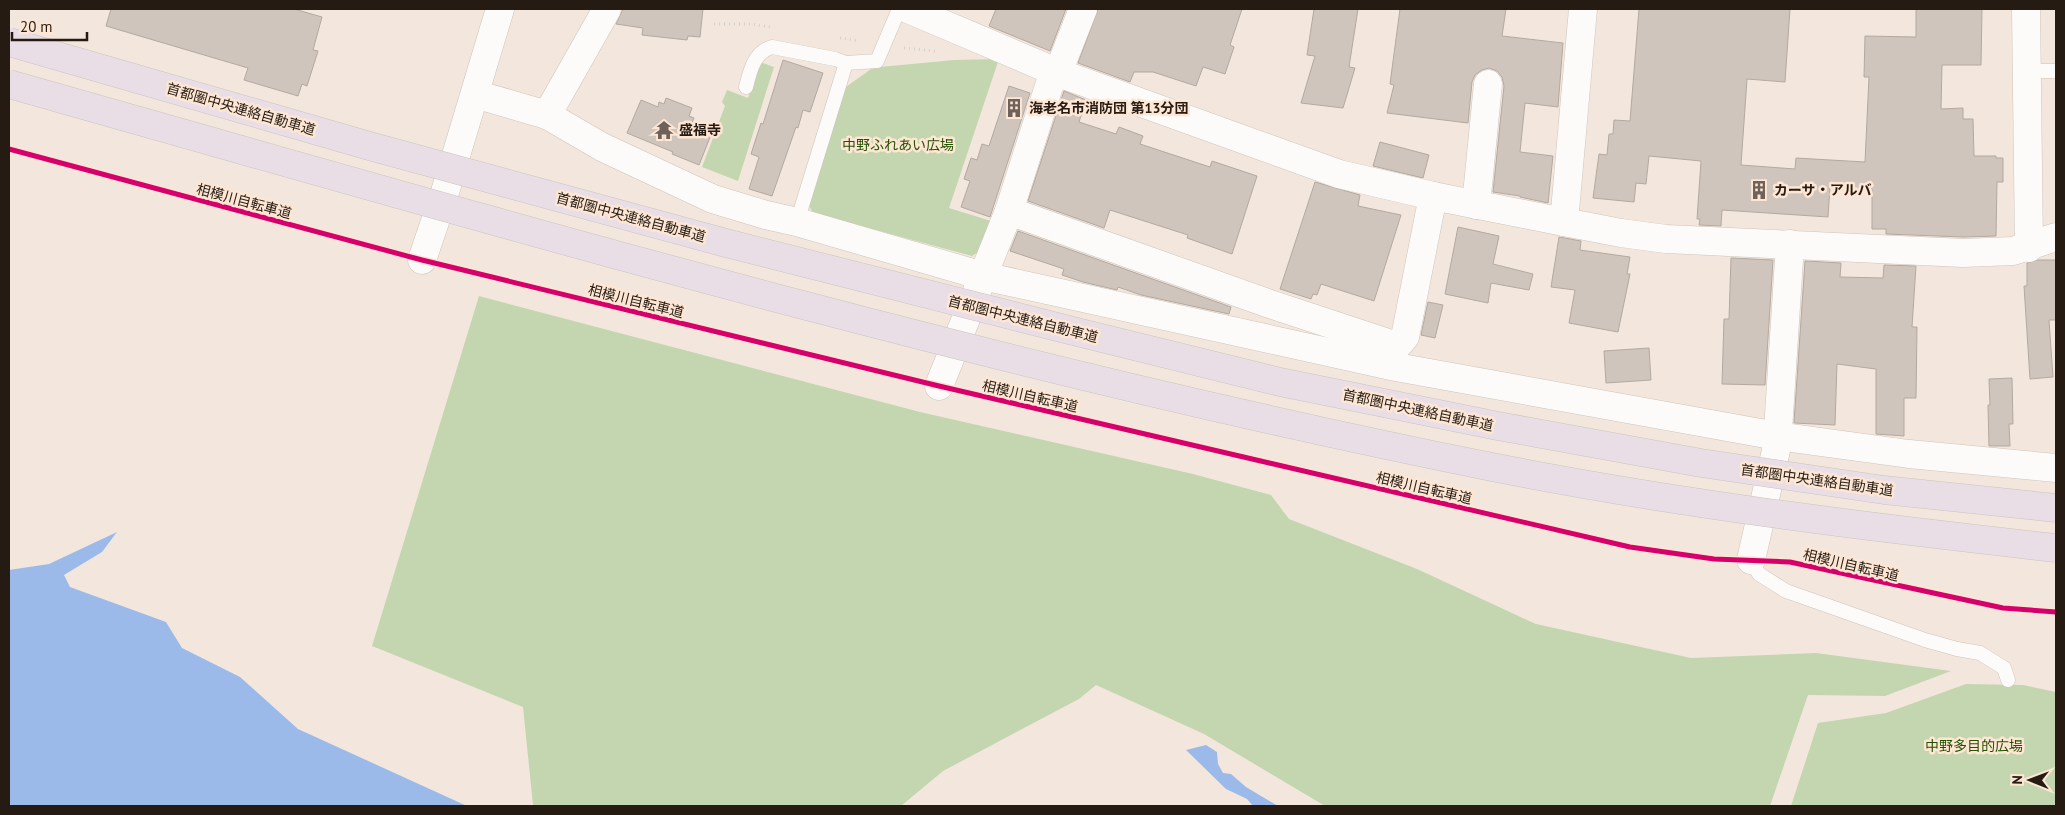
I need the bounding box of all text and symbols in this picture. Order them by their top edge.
scale bar [12,10,88,42]
text: 20 m [20,17,53,36]
street label: 首都圏中央連絡自動車道 [165,79,317,139]
building icon: 海老名市消防団 第13分団 [1003,97,1025,119]
place label: 海老名市消防団 第13分団 [1029,99,1188,117]
temple icon: 盛福寺 [653,119,675,141]
place label: 盛福寺 [679,121,721,139]
park label: 中野ふれあい広場 [842,136,954,154]
building icon: カーサ・アルバ [1748,179,1770,201]
street label: 相模川自転車道 [194,180,294,222]
place label: カーサ・アルバ [1774,181,1872,199]
street label: 首都圏中央連絡自動車道 [554,188,708,246]
street label: 相模川自転車道 [586,280,686,322]
street label: 首都圏中央連絡自動車道 [946,292,1100,346]
street label: 相模川自転車道 [980,376,1080,416]
street label: 首都圏中央連絡自動車道 [1341,385,1495,435]
street label: 首都圏中央連絡自動車道 [1739,460,1895,500]
street label: 相模川自転車道 [1374,468,1474,508]
street label: 相模川自転車道 [1801,545,1901,585]
park label: 中野多目的広場 [1925,737,2023,755]
north arrow [2005,755,2055,805]
text: N [2008,775,2026,785]

